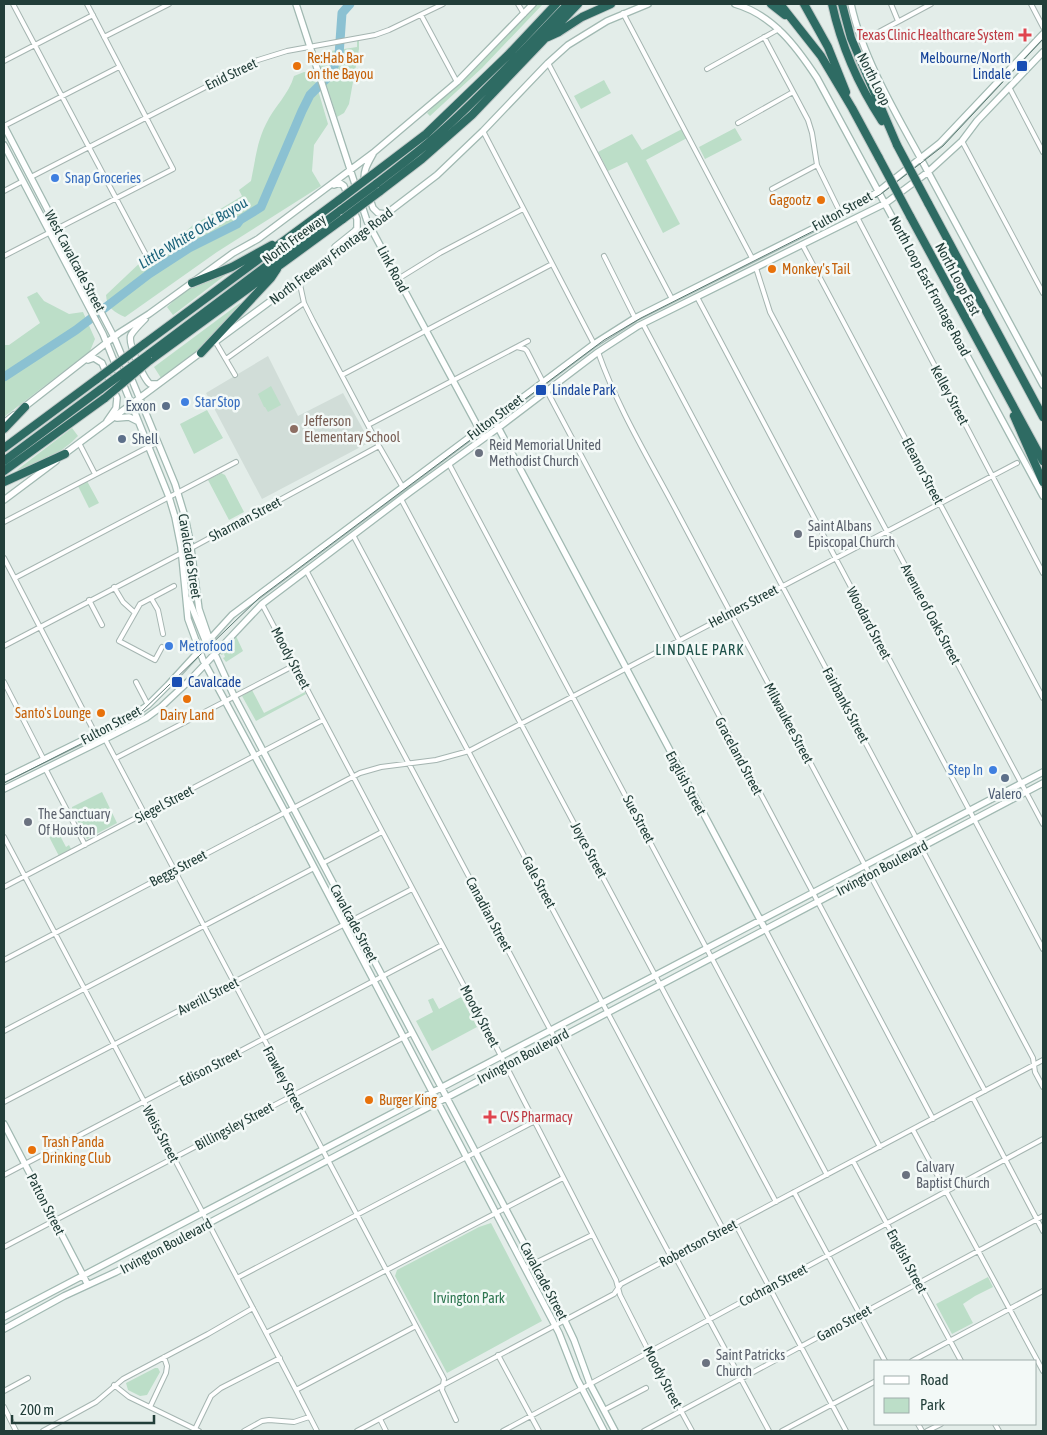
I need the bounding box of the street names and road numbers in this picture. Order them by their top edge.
street label: North Loop [854,50,894,108]
street label: Enid Street [203,55,259,93]
street label: Fulton Street [809,188,875,234]
street label: North Freeway Frontage Road [266,204,396,308]
street label: West Cavalcade Street [41,207,109,315]
street label: North Freeway [259,211,329,267]
street label: North Loop East Frontage Road [886,213,974,359]
street label: North Loop East [932,240,984,318]
street label: Link Road [374,243,412,295]
street label: Kelley Street [928,363,972,427]
street label: Fulton Street [464,391,526,443]
street label: Eleanor Street [899,435,947,507]
street label: Sharman Street [206,493,284,545]
street label: Cavalcade Street [175,512,205,600]
street label: Avenue of Oaks Street [898,561,964,667]
street label: Helmers Street [706,581,780,631]
street label: Woodard Street [843,584,895,662]
street label: Moody Street [268,624,314,692]
street label: Fairbanks Street [819,665,873,745]
street label: Milwaukee Street [761,680,817,766]
street label: Fulton Street [78,702,144,748]
street label: Graceland Street [712,714,766,798]
street label: English Street [662,748,710,818]
street label: Siegel Street [132,782,196,826]
street label: Sue Street [620,792,658,846]
street label: Joyce Street [568,819,610,881]
street label: Irvington Boulevard [833,837,931,899]
street label: Beggs Street [147,846,209,890]
street label: Gale Street [519,853,559,911]
street label: Canadian Street [463,874,515,954]
street label: Cavalcade Street [327,881,381,965]
street label: Averill Street [175,974,241,1018]
street label: Moody Street [457,982,503,1050]
street label: Irvington Boulevard [474,1025,572,1087]
street label: Frawley Street [260,1043,308,1115]
street label: Edison Street [177,1045,243,1089]
street label: Billingsley Street [192,1099,276,1153]
street label: Weiss Street [139,1103,183,1165]
street label: Patton Street [24,1171,68,1237]
street label: Irvington Boulevard [117,1215,215,1277]
street label: Robertson Street [656,1216,740,1270]
street label: English Street [883,1226,931,1296]
street label: Cavalcade Street [517,1239,571,1323]
street label: Cochran Street [736,1260,810,1310]
street label: Gano Street [814,1301,874,1345]
street label: Moody Street [640,1343,686,1411]

